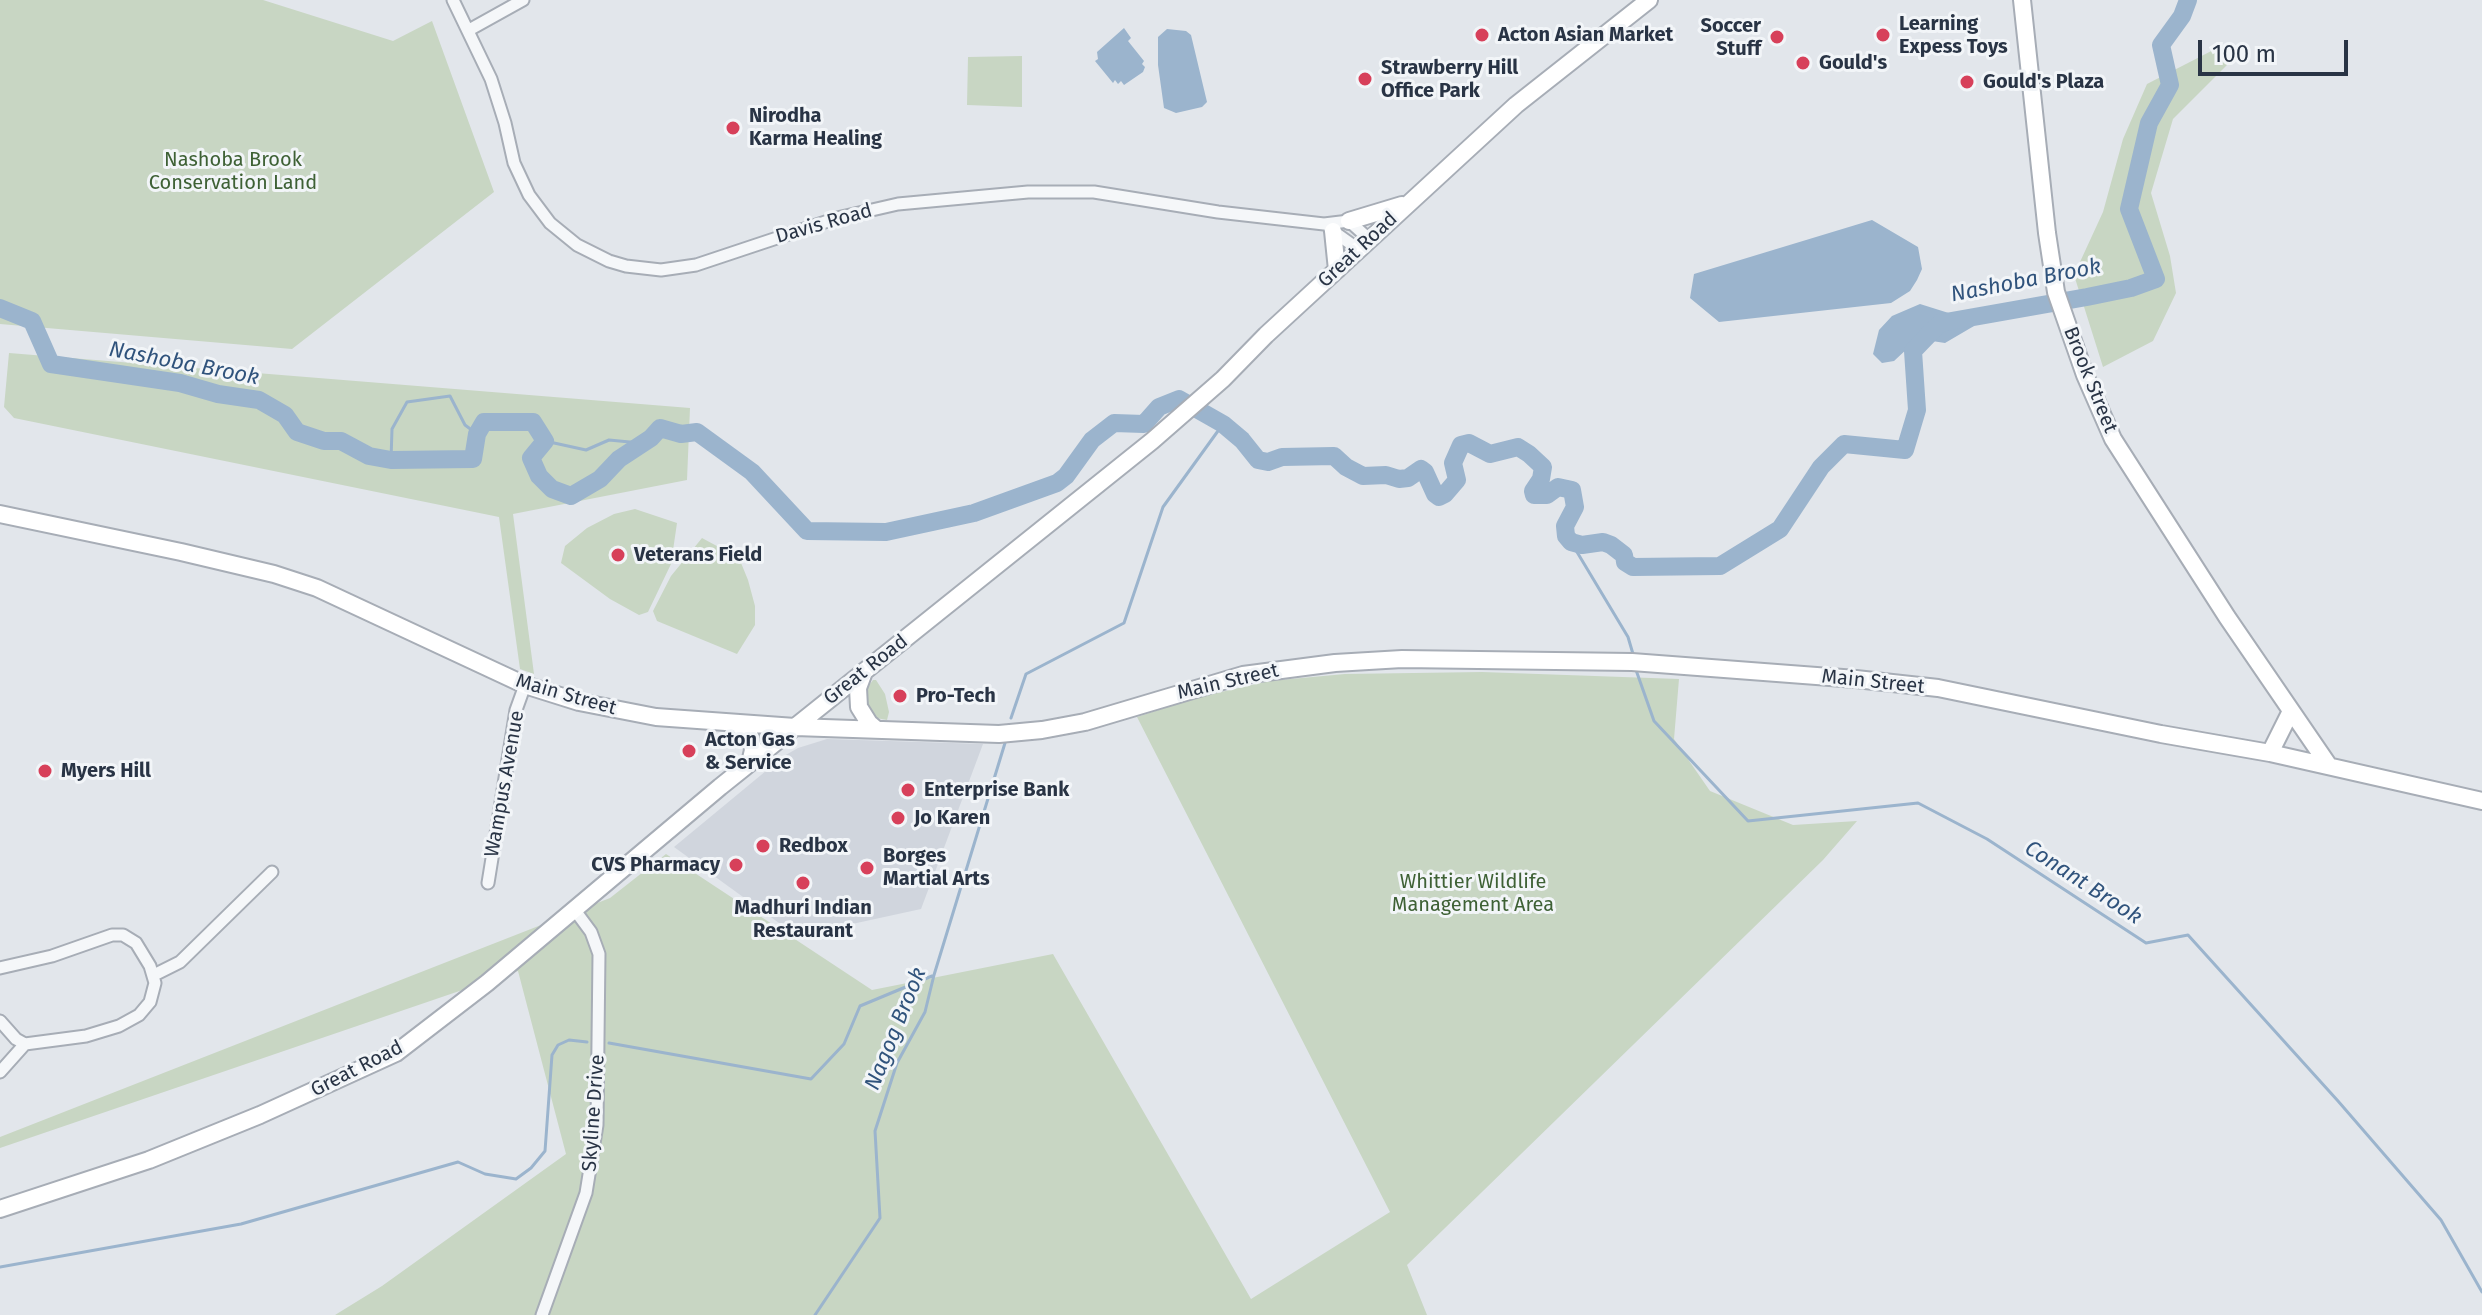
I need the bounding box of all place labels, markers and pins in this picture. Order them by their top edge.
place label: Learning Expess Toys [1899,12,2008,59]
place label: Soccer Stuff [1700,14,1761,61]
place label: Acton Asian Market [1498,23,1673,47]
marker: Acton Asian Market [1473,26,1491,44]
marker: Learning Expess Toys [1874,26,1892,44]
marker: Soccer Stuff [1768,28,1786,46]
place label: Gould's [1819,51,1887,75]
marker: Gould's [1794,54,1812,72]
place label: Strawberry Hill Office Park [1381,56,1518,103]
marker: Strawberry Hill Office Park [1356,70,1374,88]
place label: Gould's Plaza [1983,70,2104,94]
marker: Gould's Plaza [1958,73,1976,91]
place label: Nirodha Karma Healing [749,104,882,151]
marker: Nirodha Karma Healing [724,119,742,137]
place label: Veterans Field [634,543,762,567]
marker: Veterans Field [609,546,627,564]
place label: Pro-Tech [916,684,996,708]
marker: Pro-Tech [891,687,909,705]
place label: Acton Gas & Service [705,728,795,775]
marker: Acton Gas & Service [680,742,698,760]
place label: Myers Hill [61,759,151,783]
marker: Myers Hill [36,762,54,780]
place label: Enterprise Bank [924,778,1069,802]
marker: Enterprise Bank [899,781,917,799]
place label: Jo Karen [914,806,990,830]
marker: Jo Karen [889,809,907,827]
place label: Redbox [779,834,848,858]
marker: Redbox [754,837,772,855]
place label: Borges Martial Arts [883,844,990,891]
place label: CVS Pharmacy [591,853,720,877]
marker: CVS Pharmacy [727,856,745,874]
marker: Borges Martial Arts [858,859,876,877]
marker: Madhuri Indian Restaurant [794,874,812,892]
place label: Madhuri Indian Restaurant [734,896,872,943]

